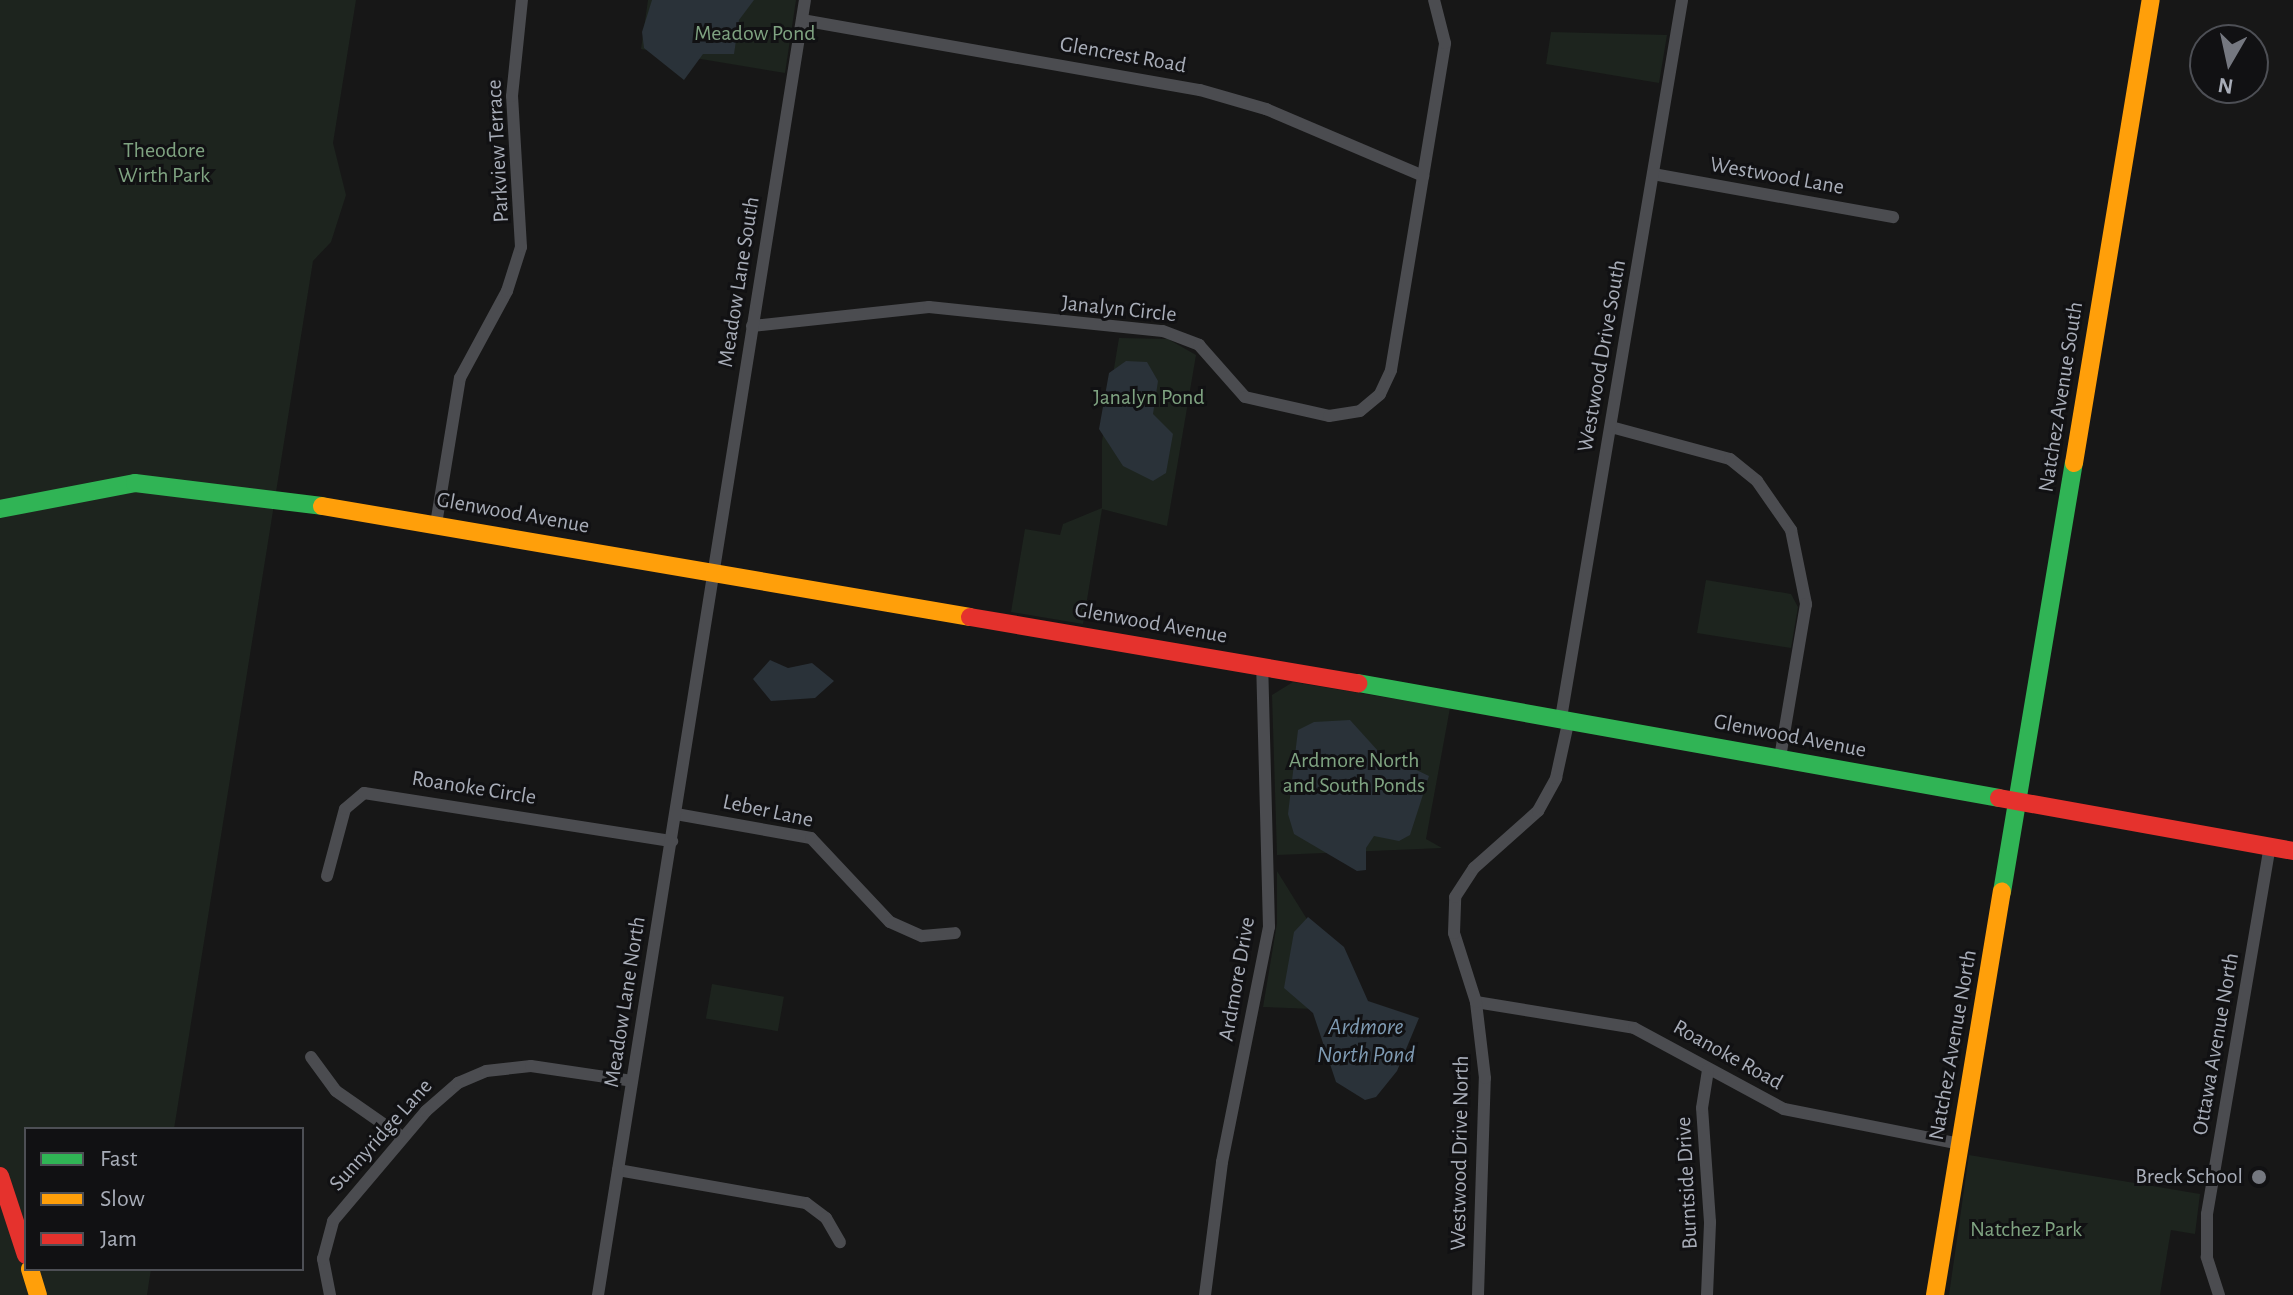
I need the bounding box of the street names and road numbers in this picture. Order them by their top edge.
street label: Glencrest Road [1058,31,1188,79]
street label: Parkview Terrace [481,79,515,223]
street label: Westwood Lane [1708,151,1846,201]
street label: Meadow Lane South [712,195,766,369]
street label: Westwood Drive South [1572,258,1632,454]
street label: Janalyn Circle [1060,290,1178,328]
street label: Natchez Avenue South [2033,300,2089,494]
street label: Glenwood Avenue [434,487,592,539]
street label: Glenwood Avenue [1072,597,1230,649]
street label: Glenwood Avenue [1712,708,1868,764]
street label: Roanoke Circle [410,765,538,811]
street label: Leber Lane [720,789,816,833]
street label: Meadow Lane North [598,915,652,1089]
street label: Ardmore Drive [1213,915,1261,1043]
street label: Natchez Avenue North [1923,948,1983,1142]
street label: Ottawa Avenue North [2187,951,2245,1137]
street label: Roanoke Road [1668,1014,1788,1096]
street label: Westwood Drive North [1445,1055,1475,1251]
street label: Sunnyridge Lane [324,1073,438,1197]
street label: Burntside Drive [1670,1116,1704,1250]

